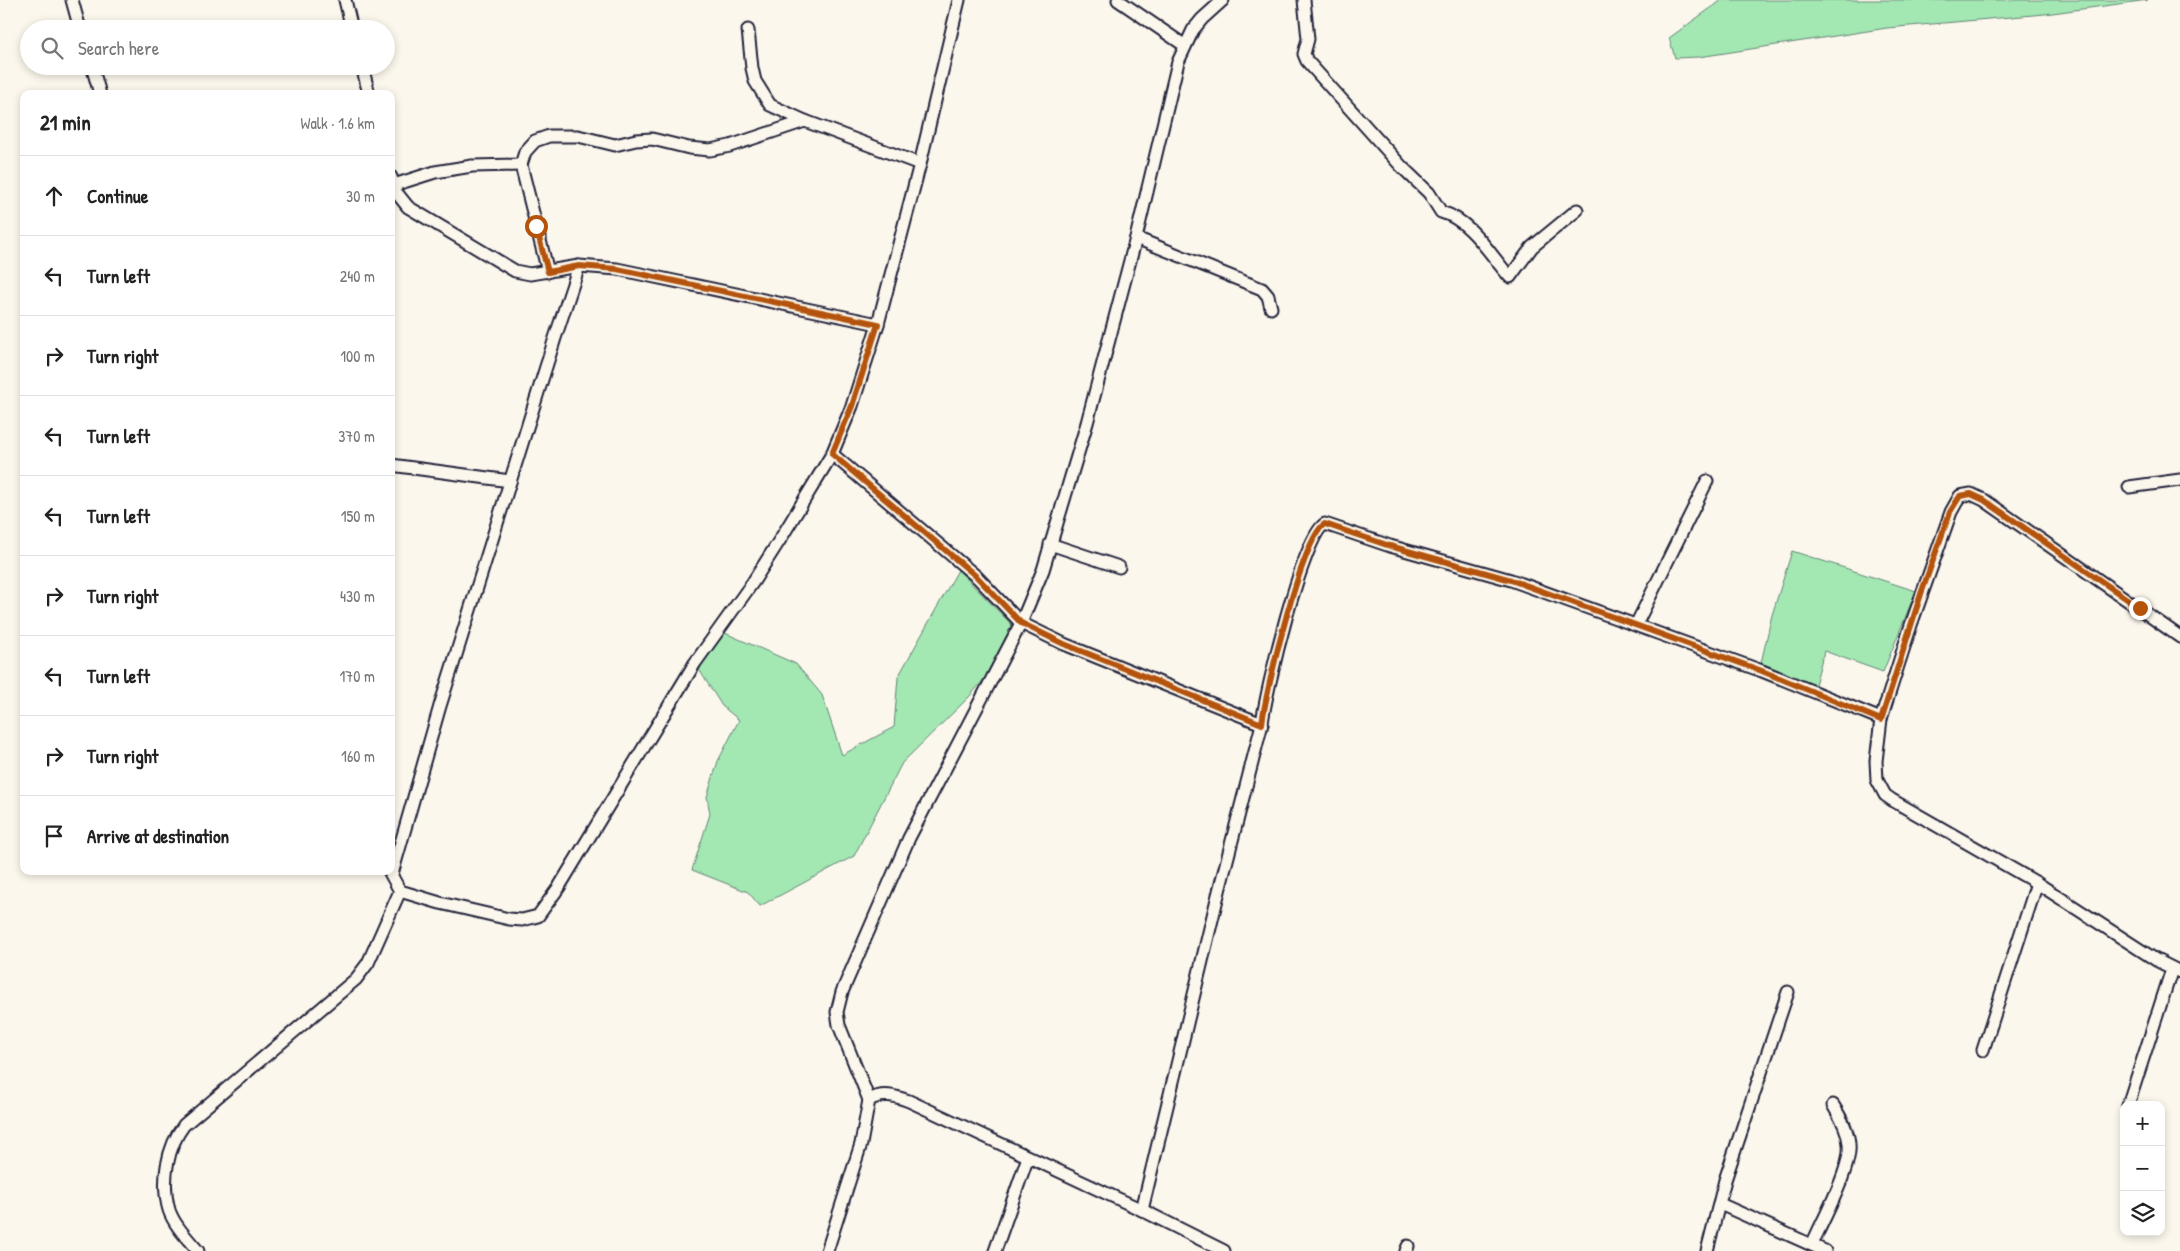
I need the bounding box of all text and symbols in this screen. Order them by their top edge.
search box [20,20,395,75]
icon: search [38,34,66,62]
text: Search here [78,35,159,61]
text: 21 min [40,108,91,137]
text: Walk · 1.6 km [301,112,375,134]
icon: ahead [40,182,68,210]
text: Continue [87,183,148,209]
text: 30 m [346,185,375,207]
route start [525,215,548,238]
icon: left [40,262,68,290]
text: Turn left [87,263,150,289]
text: 240 m [340,265,375,287]
icon: right [40,342,68,370]
text: Turn right [87,343,158,369]
text: 100 m [340,345,375,367]
icon: left [40,422,68,450]
text: Turn left [87,423,150,449]
text: 370 m [338,425,375,447]
icon: left [40,502,68,530]
text: Turn left [87,503,150,529]
text: 150 m [341,505,375,527]
icon: right [40,582,68,610]
text: Turn right [87,583,158,609]
text: 430 m [340,585,375,607]
route end [2129,597,2152,620]
icon: left [40,662,68,690]
text: Turn left [87,663,150,689]
text: 170 m [340,665,375,687]
icon: right [40,742,68,770]
text: Turn right [87,743,158,769]
text: 160 m [341,745,375,767]
icon: arrive [40,822,68,850]
text: Arrive at destination [87,823,229,849]
map controls [2120,1101,2165,1236]
button: + [2120,1101,2165,1146]
button: − [2120,1146,2165,1191]
button: layers [2120,1191,2165,1236]

